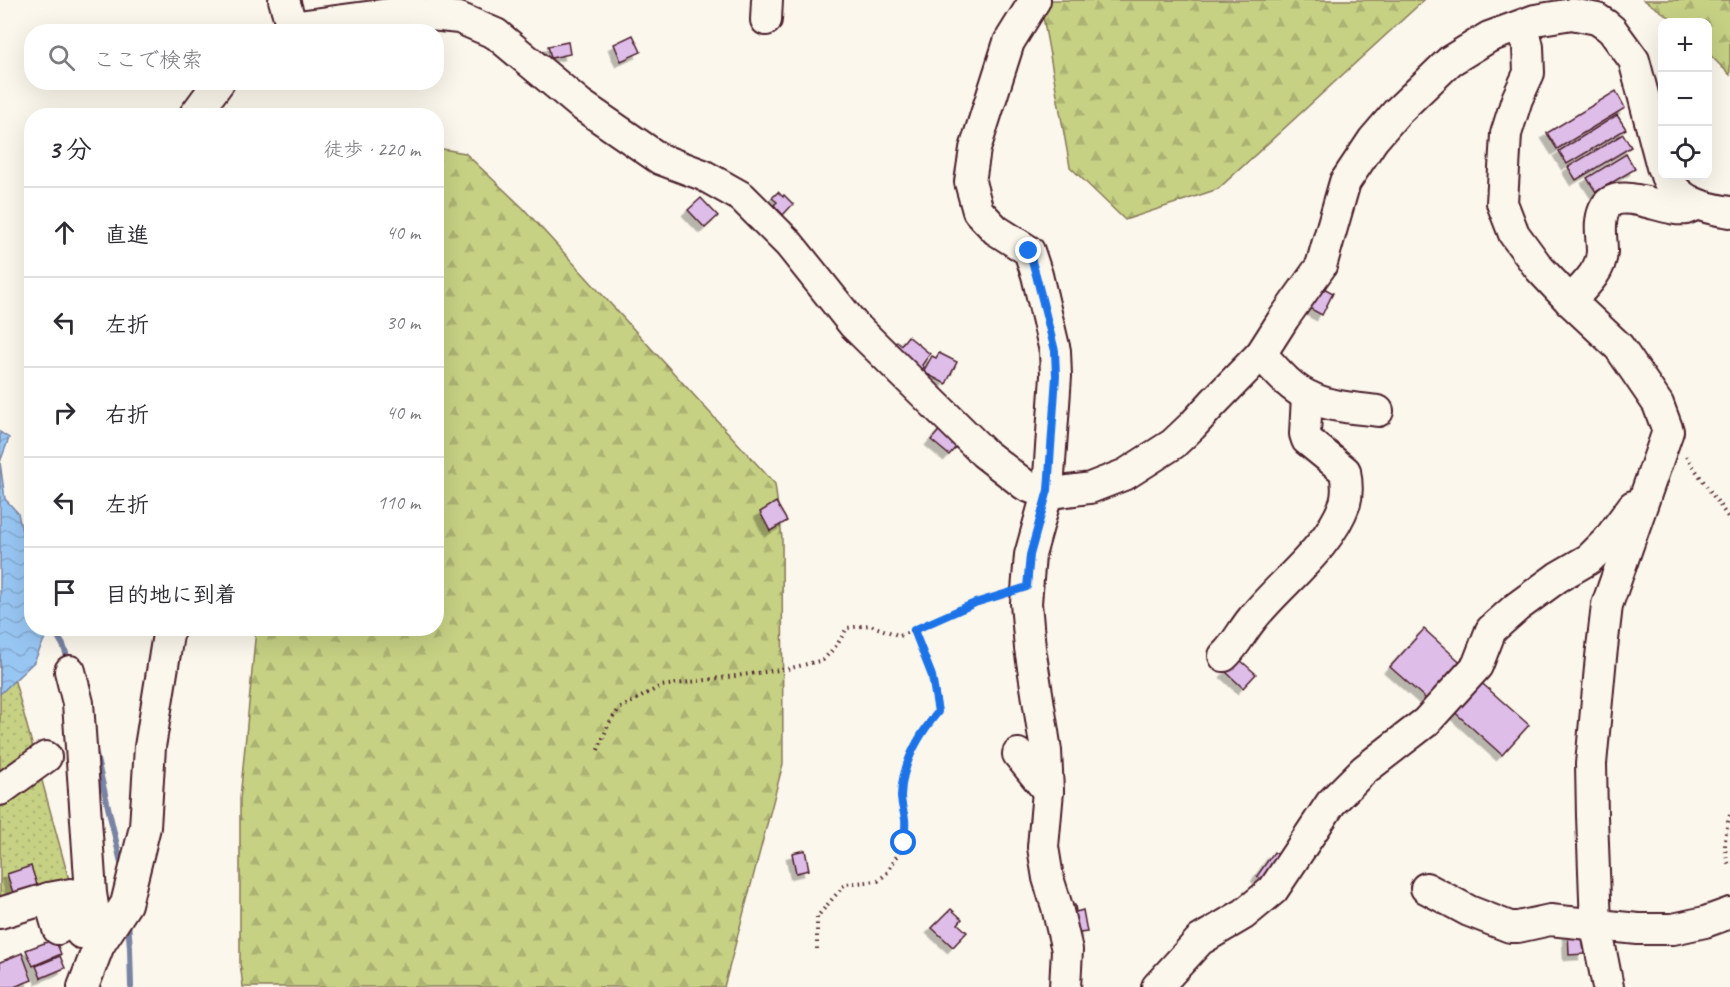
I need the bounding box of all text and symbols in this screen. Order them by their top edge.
map controls [1658,18,1712,180]
button: + [1658,18,1712,72]
search box [24,24,444,90]
icon: search [45,41,78,74]
text: ここで検索 [93,46,203,74]
button: − [1658,72,1712,126]
button: locate [1658,126,1712,180]
text: 3 分 [48,133,92,166]
text: 徒歩 · 220 m [324,137,420,162]
icon: ahead [48,216,81,249]
text: 40 m [386,220,420,245]
text: 直進 [105,221,149,249]
route end [1015,237,1041,263]
icon: left [48,306,81,339]
text: 30 m [386,310,420,335]
text: 左折 [105,311,149,339]
icon: right [48,396,81,429]
text: 40 m [386,400,420,425]
text: 右折 [105,401,149,429]
icon: left [48,486,81,519]
text: 110 m [377,490,420,515]
text: 左折 [105,491,149,519]
icon: arrive [48,576,81,609]
text: 目的地に到着 [105,581,237,609]
route start [890,829,916,855]

